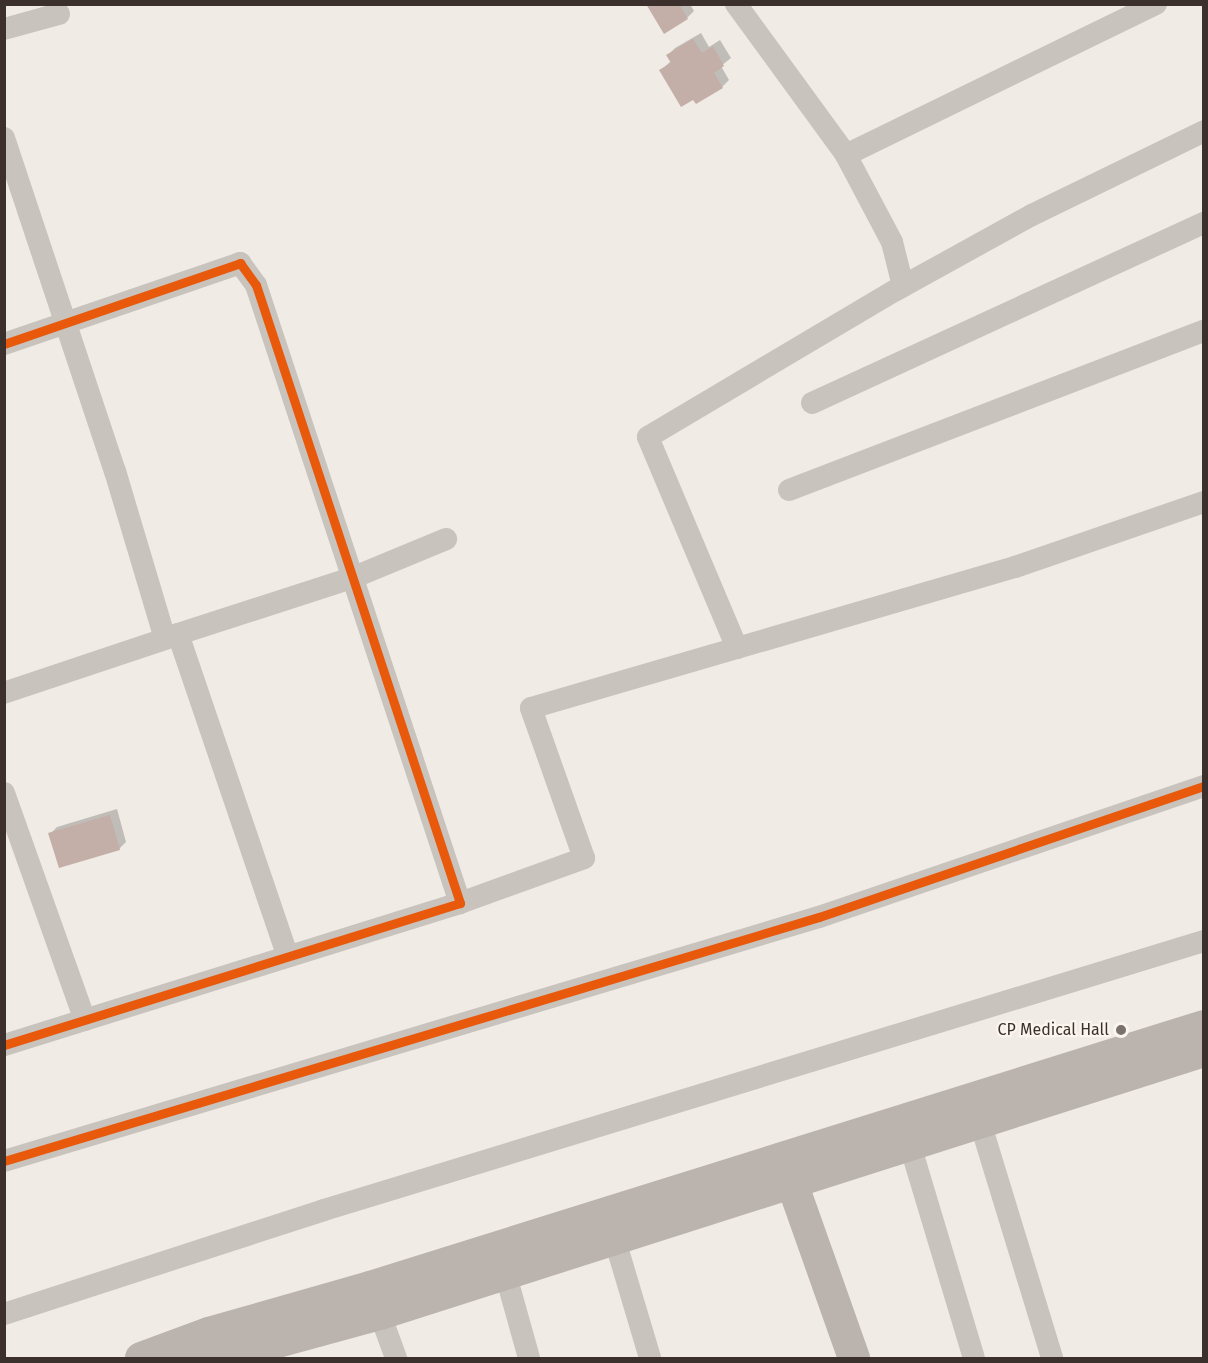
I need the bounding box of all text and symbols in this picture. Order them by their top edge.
place label: CP Medical Hall [997,1020,1109,1040]
marker: CP Medical Hall [1114,1023,1128,1037]

